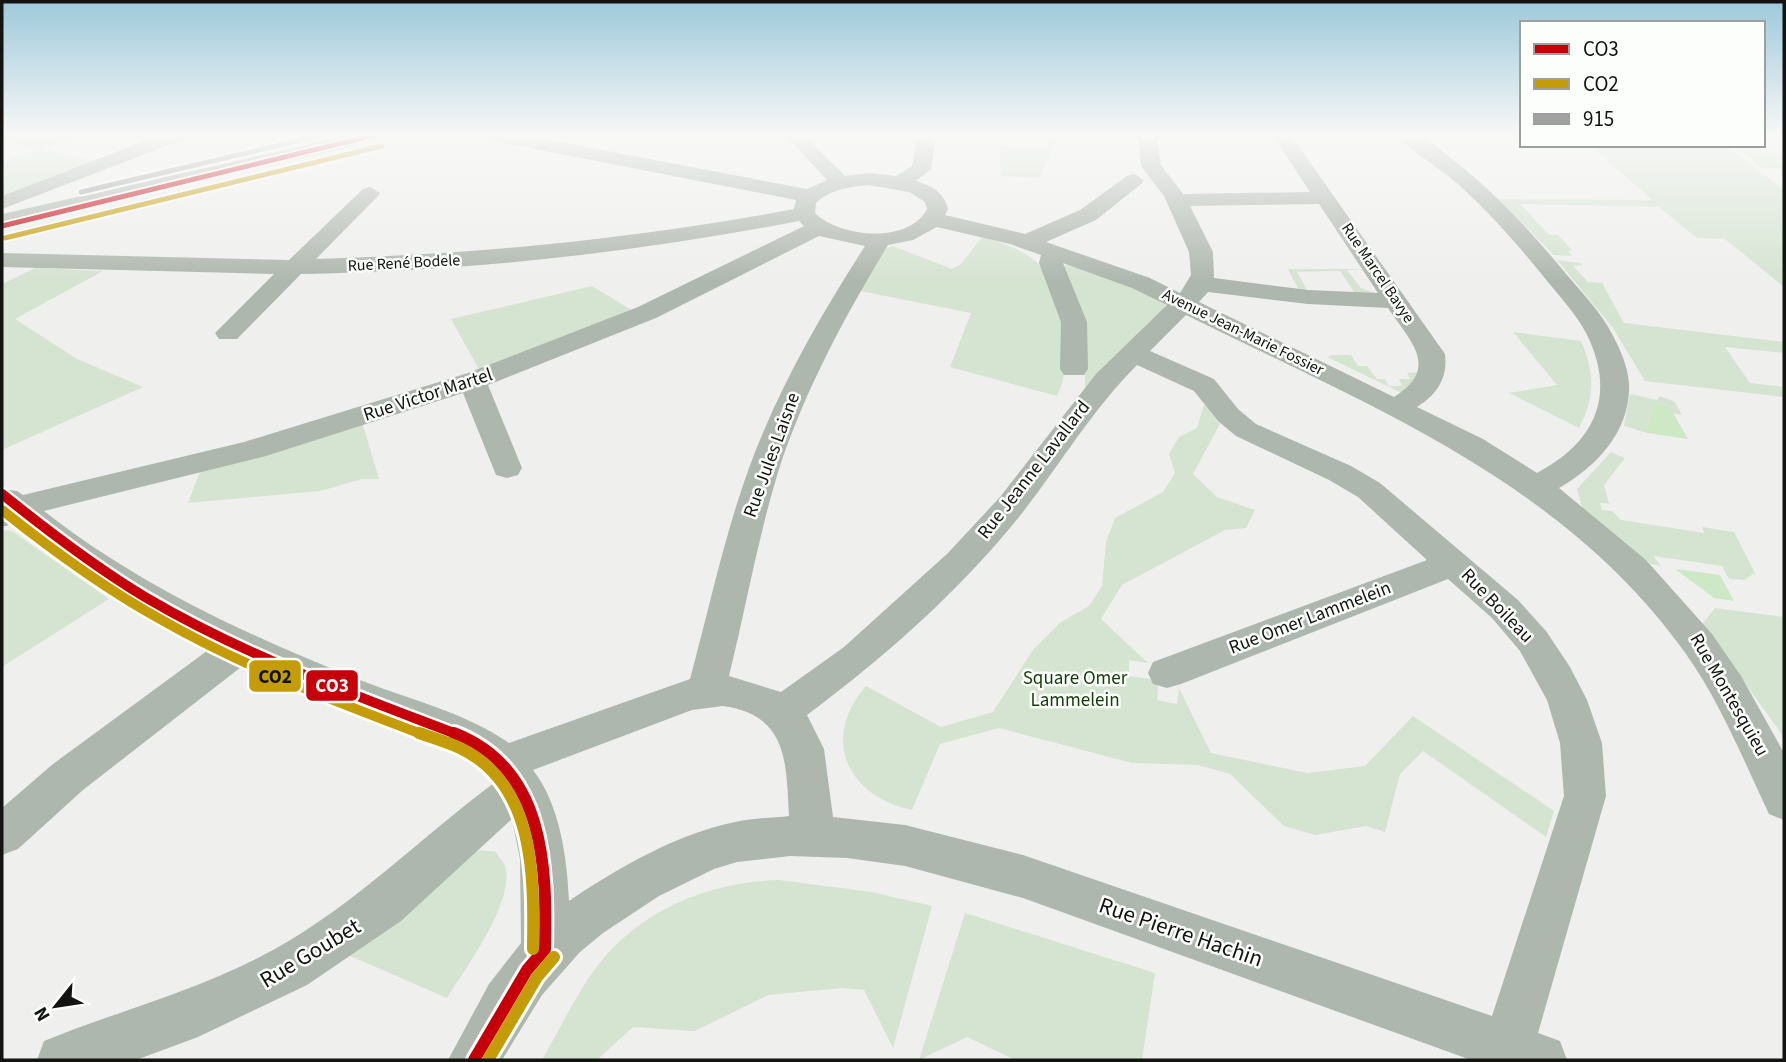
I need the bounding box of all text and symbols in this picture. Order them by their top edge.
legend [1520,21,1765,147]
text: CO3 [1583,34,1619,64]
text: CO2 [1583,69,1619,99]
text: 915 [1583,104,1614,134]
street label: Rue Marcel Bavye [1336,219,1420,327]
street label: Rue René Bodele [347,249,461,277]
street label: Avenue Jean-Marie Fossier [1159,283,1328,381]
street label: Rue Victor Martel [360,361,496,429]
street label: Rue Jules Laisne [737,389,807,521]
street label: Rue Jeanne Lavallard [971,395,1097,545]
street label: Rue Boileau [1454,563,1540,649]
street label: Rue Omer Lammelein [1225,575,1395,661]
street label: Rue Montesquieu [1683,629,1775,761]
line badge: CO2 [248,659,302,693]
text: CO2 [258,664,292,691]
park label: Square Omer Lammelein [1023,665,1128,714]
line badge: CO3 [305,669,359,702]
text: CO3 [315,673,349,700]
street label: Rue Pierre Hachin [1095,889,1267,975]
street label: Rue Goubet [253,910,367,996]
north arrow [21,971,91,1041]
text: N [28,1002,57,1026]

